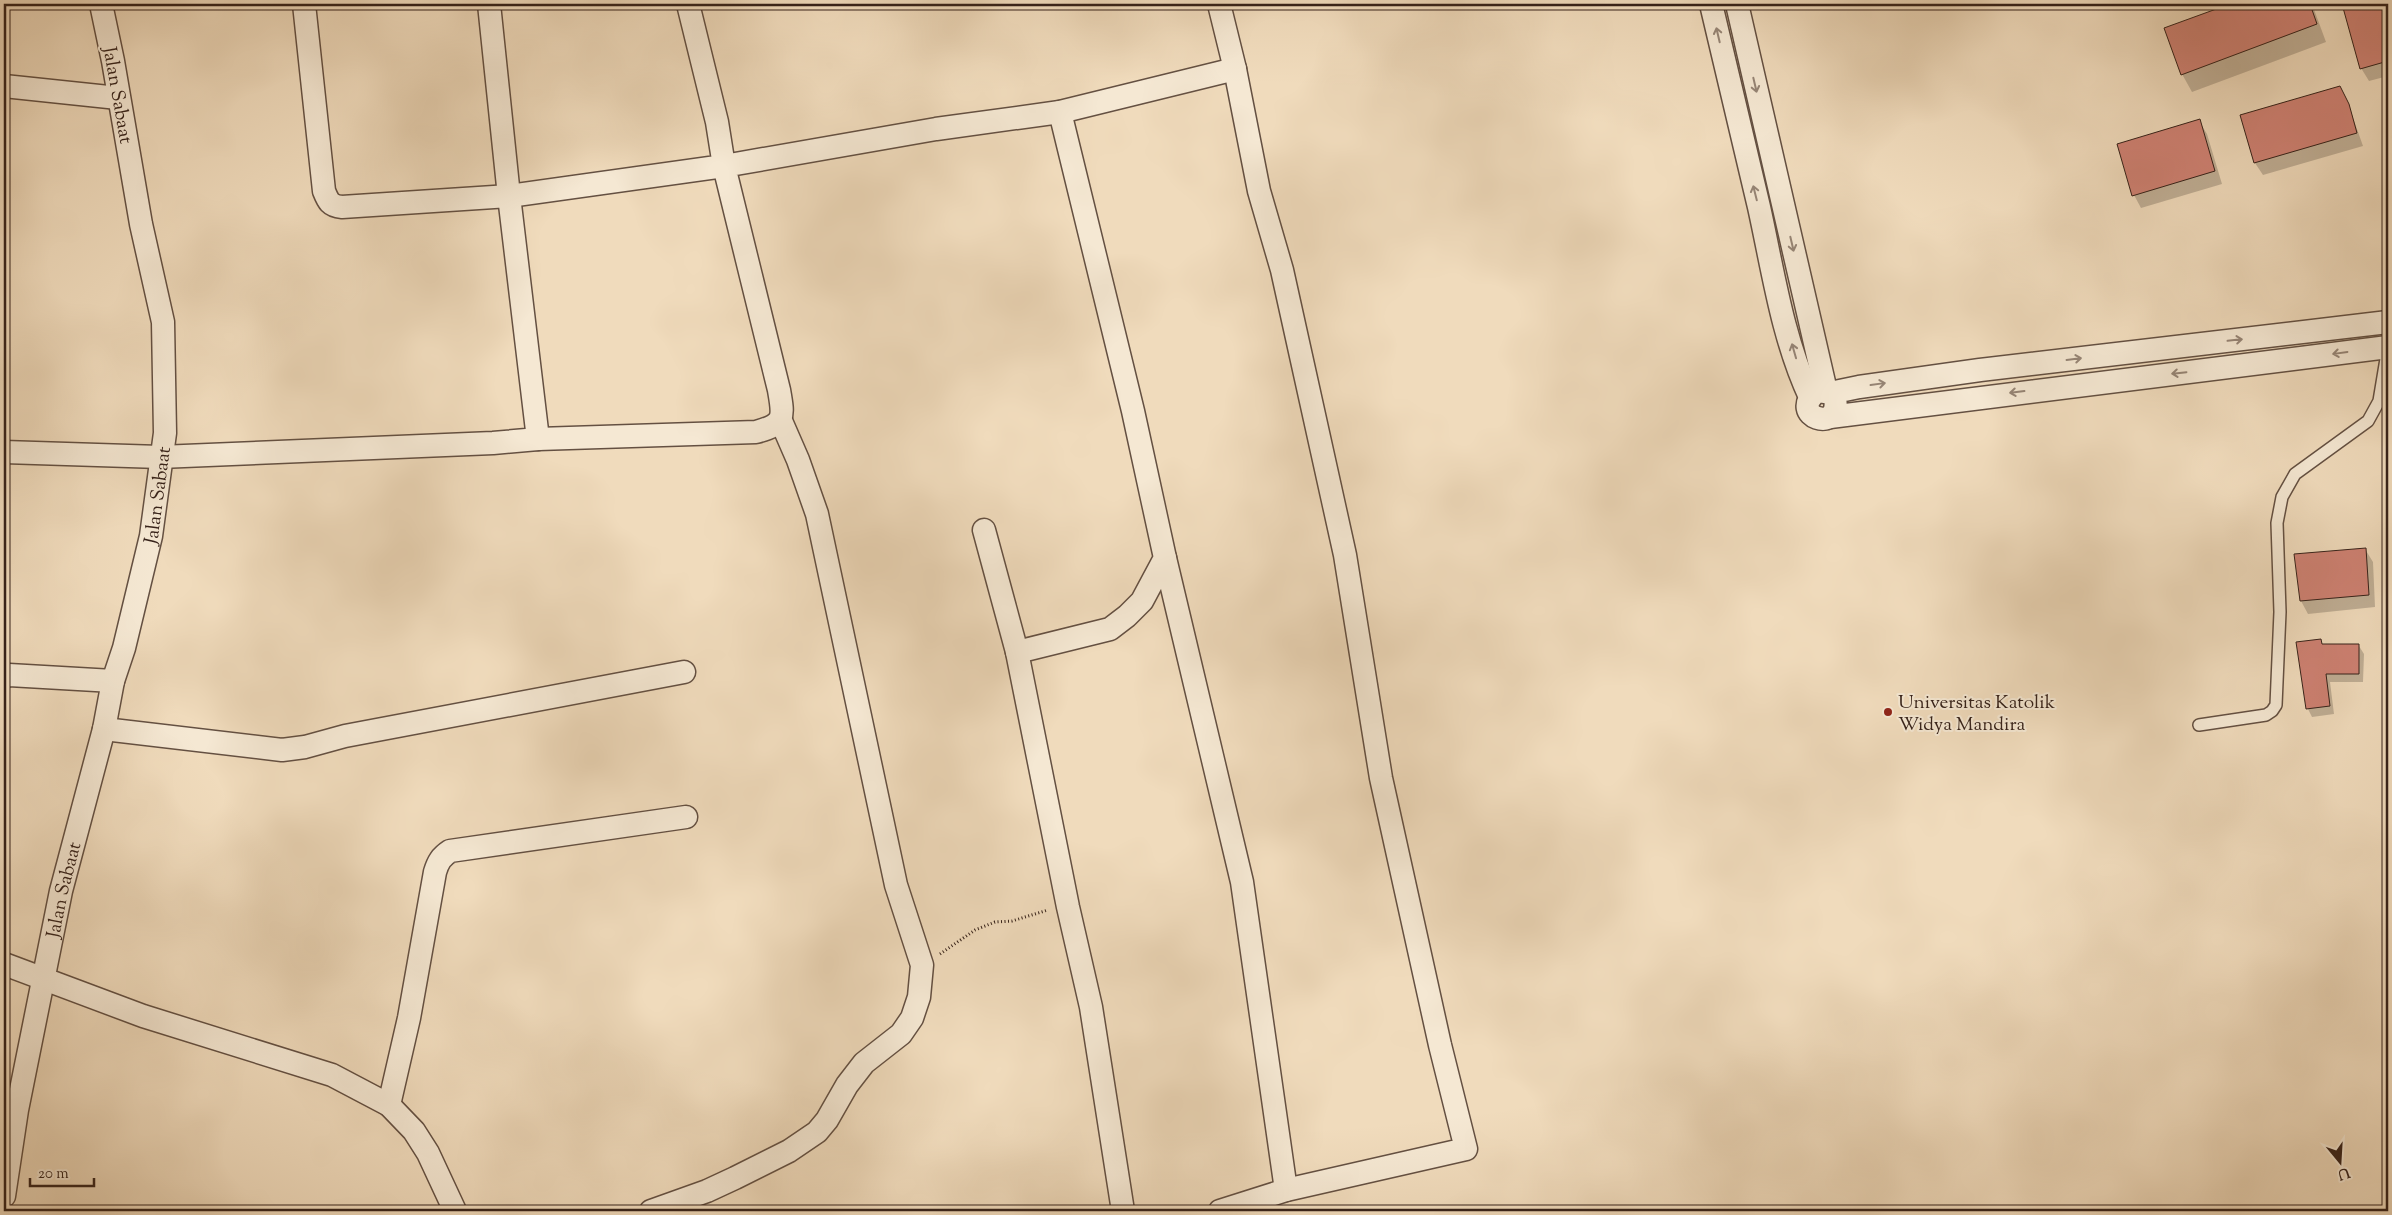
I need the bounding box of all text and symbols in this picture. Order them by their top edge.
one-way arrow [1713,27,1722,43]
street label: Jalan Sabaat [95,44,138,146]
one-way arrow [1751,77,1760,93]
one-way arrow [1750,186,1759,202]
one-way arrow [1788,235,1797,251]
one-way arrow [2227,335,2243,345]
one-way arrow [1788,343,1798,359]
one-way arrow [2332,349,2348,359]
one-way arrow [2066,354,2082,364]
one-way arrow [2171,368,2187,378]
one-way arrow [1870,379,1886,389]
one-way arrow [2010,388,2026,398]
street label: Jalan Sabaat [138,445,179,548]
place label: Universitas Katolik Widya Mandira [1898,690,2056,739]
marker: Universitas Katolik Widya Mandira [1882,706,1894,718]
street label: Jalan Sabaat [41,839,90,941]
north arrow [2314,1138,2364,1188]
scale bar [30,1155,94,1187]
text: U [2334,1161,2352,1184]
text: 20 m [38,1164,69,1185]

